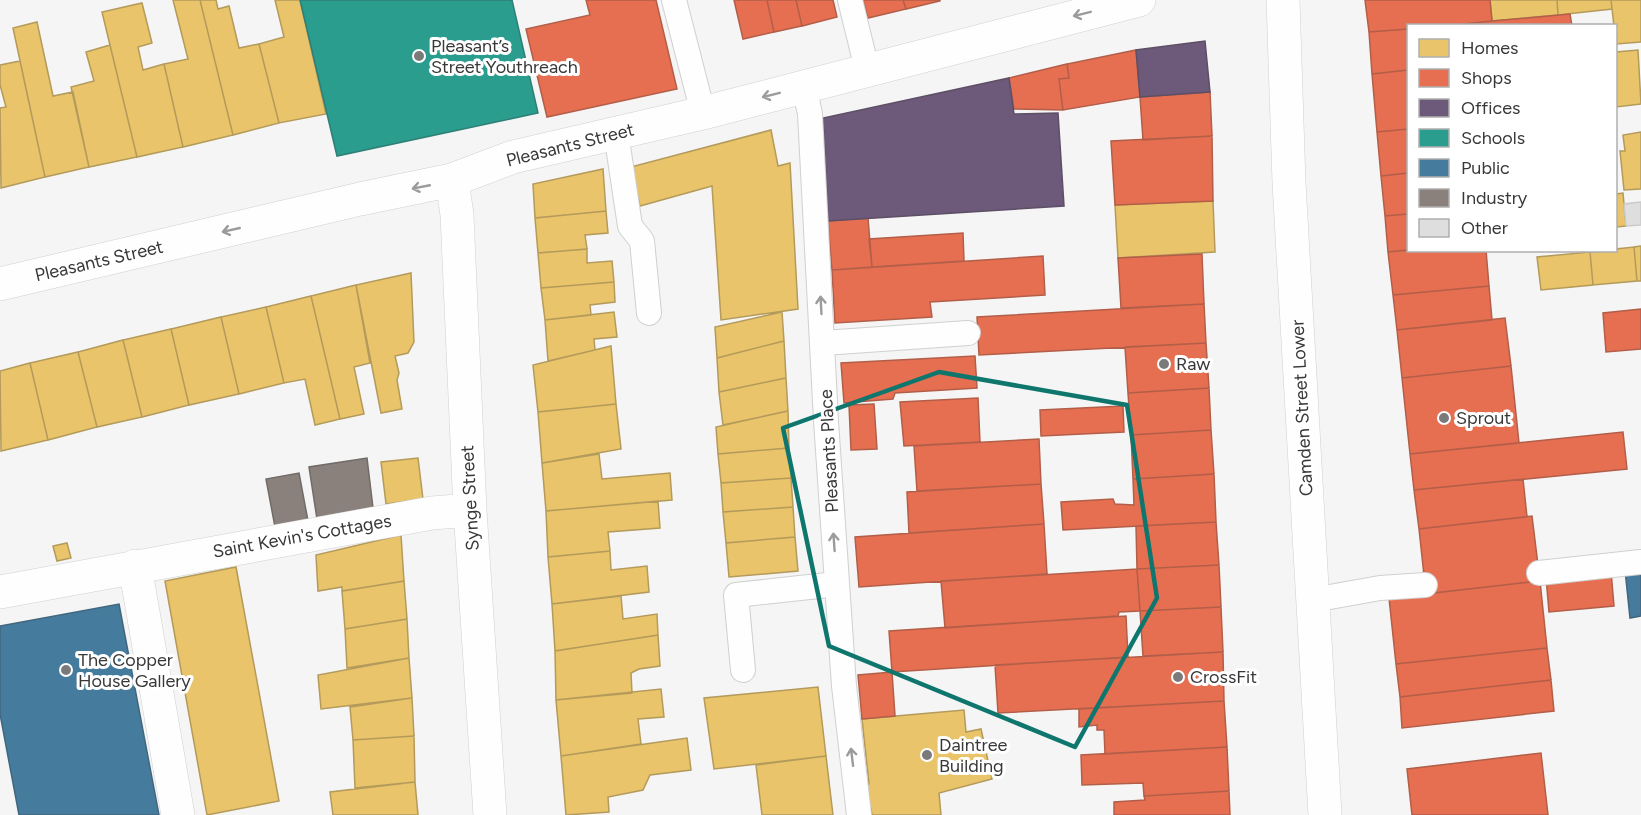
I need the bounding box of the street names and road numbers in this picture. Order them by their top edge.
street label: Pleasants Street [504,118,636,172]
street label: Pleasants Street [33,235,166,286]
street label: Camden Street Lower [1286,319,1318,497]
street label: Pleasants Place [815,388,843,513]
street label: Synge Street [456,444,484,551]
street label: Saint Kevin's Cottages [211,509,393,563]

